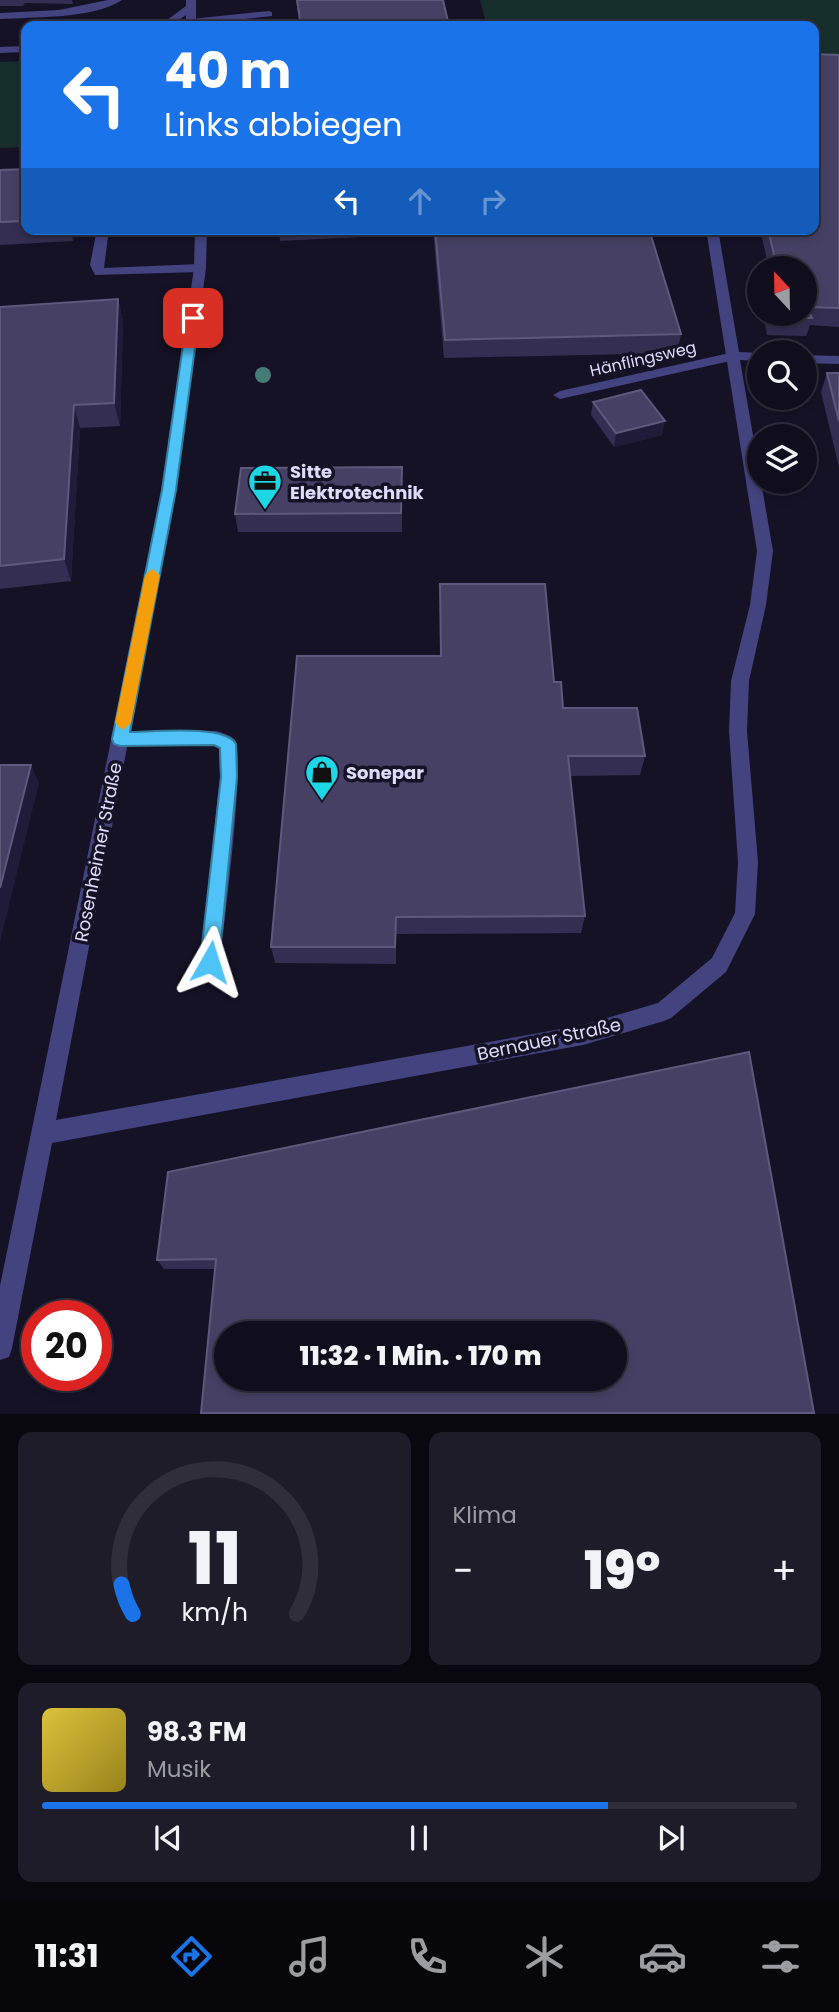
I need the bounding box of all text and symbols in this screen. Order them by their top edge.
text: 40 m [164,37,291,105]
icon: left [49,49,140,140]
text: Links abbiegen [164,102,402,147]
icon: left [328,182,366,220]
icon: ahead [401,182,439,220]
icon: right [474,182,512,220]
north arrow [747,256,817,326]
map controls [747,256,817,494]
pin [163,288,223,348]
icon: arrive [174,299,212,337]
street label: Hänflingsweg [588,336,698,382]
button: search [747,340,817,410]
button: layers [747,424,817,494]
place label: Sitte Elektrotechnik [290,459,425,505]
office icon: Sitte Elektrotechnik [246,462,284,511]
shop icon: Sonepar [303,753,341,802]
street label: Rosenheimer Straße [68,760,128,944]
place label: Sonepar [346,760,424,785]
position arrow [173,925,247,999]
street label: Bernauer Straße [475,1012,623,1066]
speed limit sign: 20 [21,1300,112,1391]
text: 11:32 · 1 Min. · 170 m [300,1338,541,1374]
text: Klima [453,1499,517,1531]
text: 11 [187,1509,242,1610]
text: 19° [584,1534,661,1607]
text: − [453,1544,473,1597]
text: + [771,1544,797,1597]
text: km/h [181,1595,248,1630]
text: 98.3 FM [147,1714,247,1750]
text: Musik [147,1753,211,1785]
icon: previous [149,1819,187,1857]
icon: pause [400,1819,438,1857]
icon: next [652,1819,690,1857]
icon: directions [167,1932,216,1981]
icon: music [285,1932,334,1981]
icon: phone [403,1932,452,1981]
icon: climate [520,1932,569,1981]
icon: car [638,1932,687,1981]
icon: filters [756,1932,805,1981]
text: 11:31 [34,1933,99,1978]

